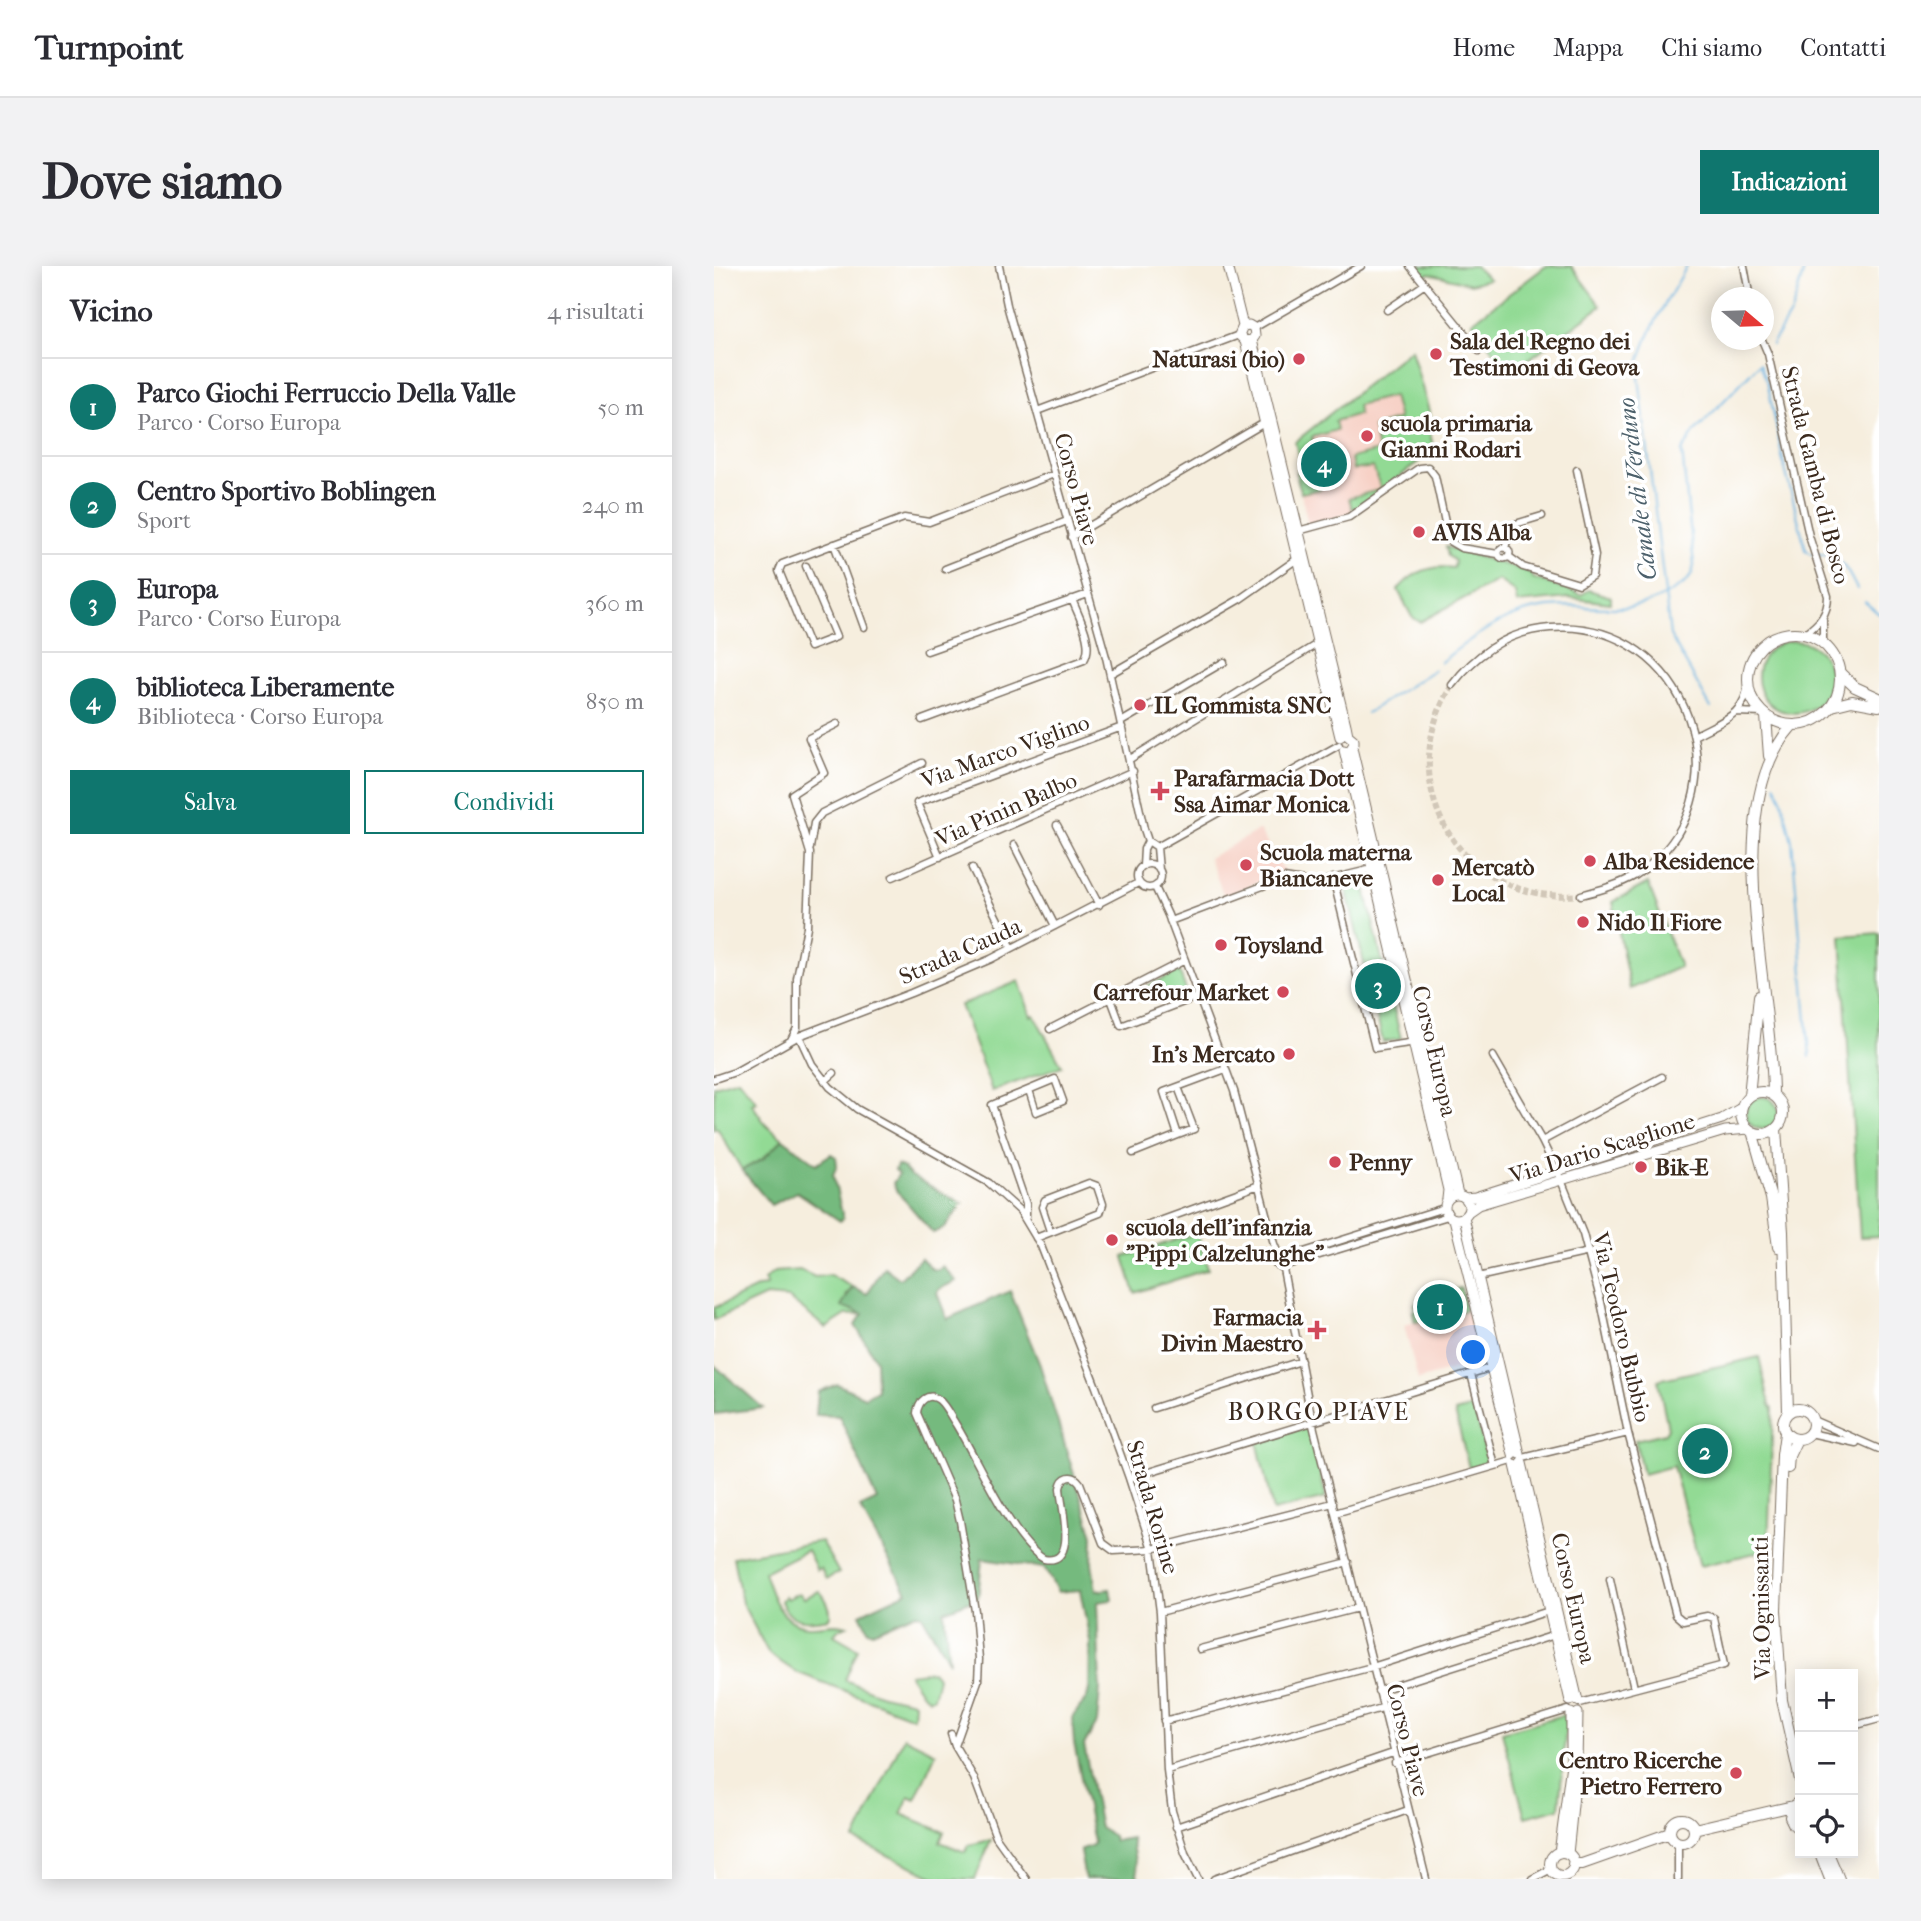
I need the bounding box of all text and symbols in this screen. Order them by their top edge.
text: Turnpoint [35,29,183,68]
text: Home [1453,34,1515,62]
text: Mappa [1553,34,1623,62]
text: Chi siamo [1661,34,1762,62]
text: Contatti [1800,34,1886,62]
button: Indicazioni [1700,150,1879,214]
text: Dove siamo [42,153,282,211]
north arrow [1711,287,1774,350]
text: Vicino [70,294,153,329]
text: 4 risultati [547,298,644,325]
place label: Sala del Regno dei Testimoni di Geova [1449,328,1641,381]
place label: Naturasi (bio) [1152,346,1285,373]
marker: Sala del Regno dei Testimoni di Geova [1428,346,1444,362]
marker: Naturasi (bio) [1291,351,1307,367]
street label: Strada Gamba di Bosco [1775,364,1856,587]
text: Parco Giochi Ferruccio Della Valle [137,378,516,409]
text: 1 [89,394,97,421]
text: 50 m [597,394,644,421]
water label: Canale di Verduno [1612,396,1662,582]
text: Parco · Corso Europa [137,409,341,436]
place label: scuola primaria Gianni Rodari [1381,410,1533,463]
marker: scuola primaria Gianni Rodari [1359,428,1375,444]
street label: Corso Piave [1049,430,1104,548]
pin: 4 [1301,438,1347,490]
text: Centro Sportivo Boblingen [137,476,436,507]
text: 2 [87,492,99,519]
text: 240 m [582,492,644,519]
text: Sport [137,507,191,534]
place label: AVIS Alba [1431,519,1532,546]
marker: AVIS Alba [1411,524,1427,540]
text: Europa [137,574,218,605]
text: 3 [88,590,98,617]
text: 360 m [585,590,644,617]
text: Parco · Corso Europa [137,605,341,632]
text: biblioteca Liberamente [137,672,394,703]
text: 4 [86,688,100,715]
text: 850 m [586,688,644,715]
place label: IL Gommista SNC [1154,692,1331,719]
marker: IL Gommista SNC [1132,697,1148,713]
text: Biblioteca · Corso Europa [137,703,383,730]
street label: Via Marco Viglino [916,708,1093,795]
place label: Parafarmacia Dott Ssa Aimar Monica [1174,765,1355,818]
street label: Via Pinin Balbo [930,766,1081,853]
button: Salva [70,770,350,834]
button: Condividi [364,770,644,834]
marker: Parafarmacia Dott Ssa Aimar Monica [1152,783,1168,799]
place label: Scuola materna Biancaneve [1260,839,1413,892]
place label: Alba Residence [1602,848,1755,875]
marker: Alba Residence [1582,853,1598,869]
place label: Mercatò Local [1452,854,1535,907]
marker: Scuola materna Biancaneve [1238,857,1254,873]
marker: Mercatò Local [1430,872,1446,888]
place label: Nido Il Fiore [1597,909,1722,936]
street label: Strada Cauda [895,912,1026,990]
marker: Nido Il Fiore [1575,914,1591,930]
place label: Toysland [1234,932,1324,959]
marker: Toysland [1213,937,1229,953]
pin: 3 [1355,960,1401,1012]
place label: Carrefour Market [1093,979,1270,1006]
street label: Corso Europa [1406,983,1463,1119]
marker: Carrefour Market [1275,984,1291,1000]
place label: In's Mercato [1152,1041,1275,1068]
marker: In's Mercato [1281,1046,1297,1062]
street label: Via Dario Scaglione [1505,1107,1698,1190]
place label: Penny [1349,1149,1414,1176]
marker: Penny [1327,1154,1343,1170]
place label: Bik-E [1655,1154,1709,1181]
marker: Bik-E [1633,1159,1649,1175]
place label: scuola dell'infanzia "Pippi Calzelunghe" [1126,1214,1324,1267]
street label: Via Teodoro Bubbio [1586,1228,1657,1425]
marker: scuola dell'infanzia "Pippi Calzelunghe" [1104,1232,1120,1248]
pin: 1 [1417,1281,1463,1333]
place label: Farmacia Divin Maestro [1161,1304,1304,1357]
marker: Farmacia Divin Maestro [1309,1322,1325,1338]
your location [1456,1335,1490,1369]
district label: BORGO PIAVE [1228,1398,1410,1426]
pin: 2 [1682,1425,1728,1477]
street label: Strada Rorine [1121,1437,1184,1577]
street label: Corso Europa [1545,1530,1602,1666]
street label: Via Ognissanti [1747,1536,1776,1681]
map controls [1795,1669,1858,1858]
button: + [1795,1669,1858,1732]
street label: Corso Piave [1380,1681,1435,1799]
button: − [1795,1732,1858,1795]
place label: Centro Ricerche Pietro Ferrero [1559,1747,1723,1800]
marker: Centro Ricerche Pietro Ferrero [1728,1765,1744,1781]
button: locate [1795,1795,1858,1858]

